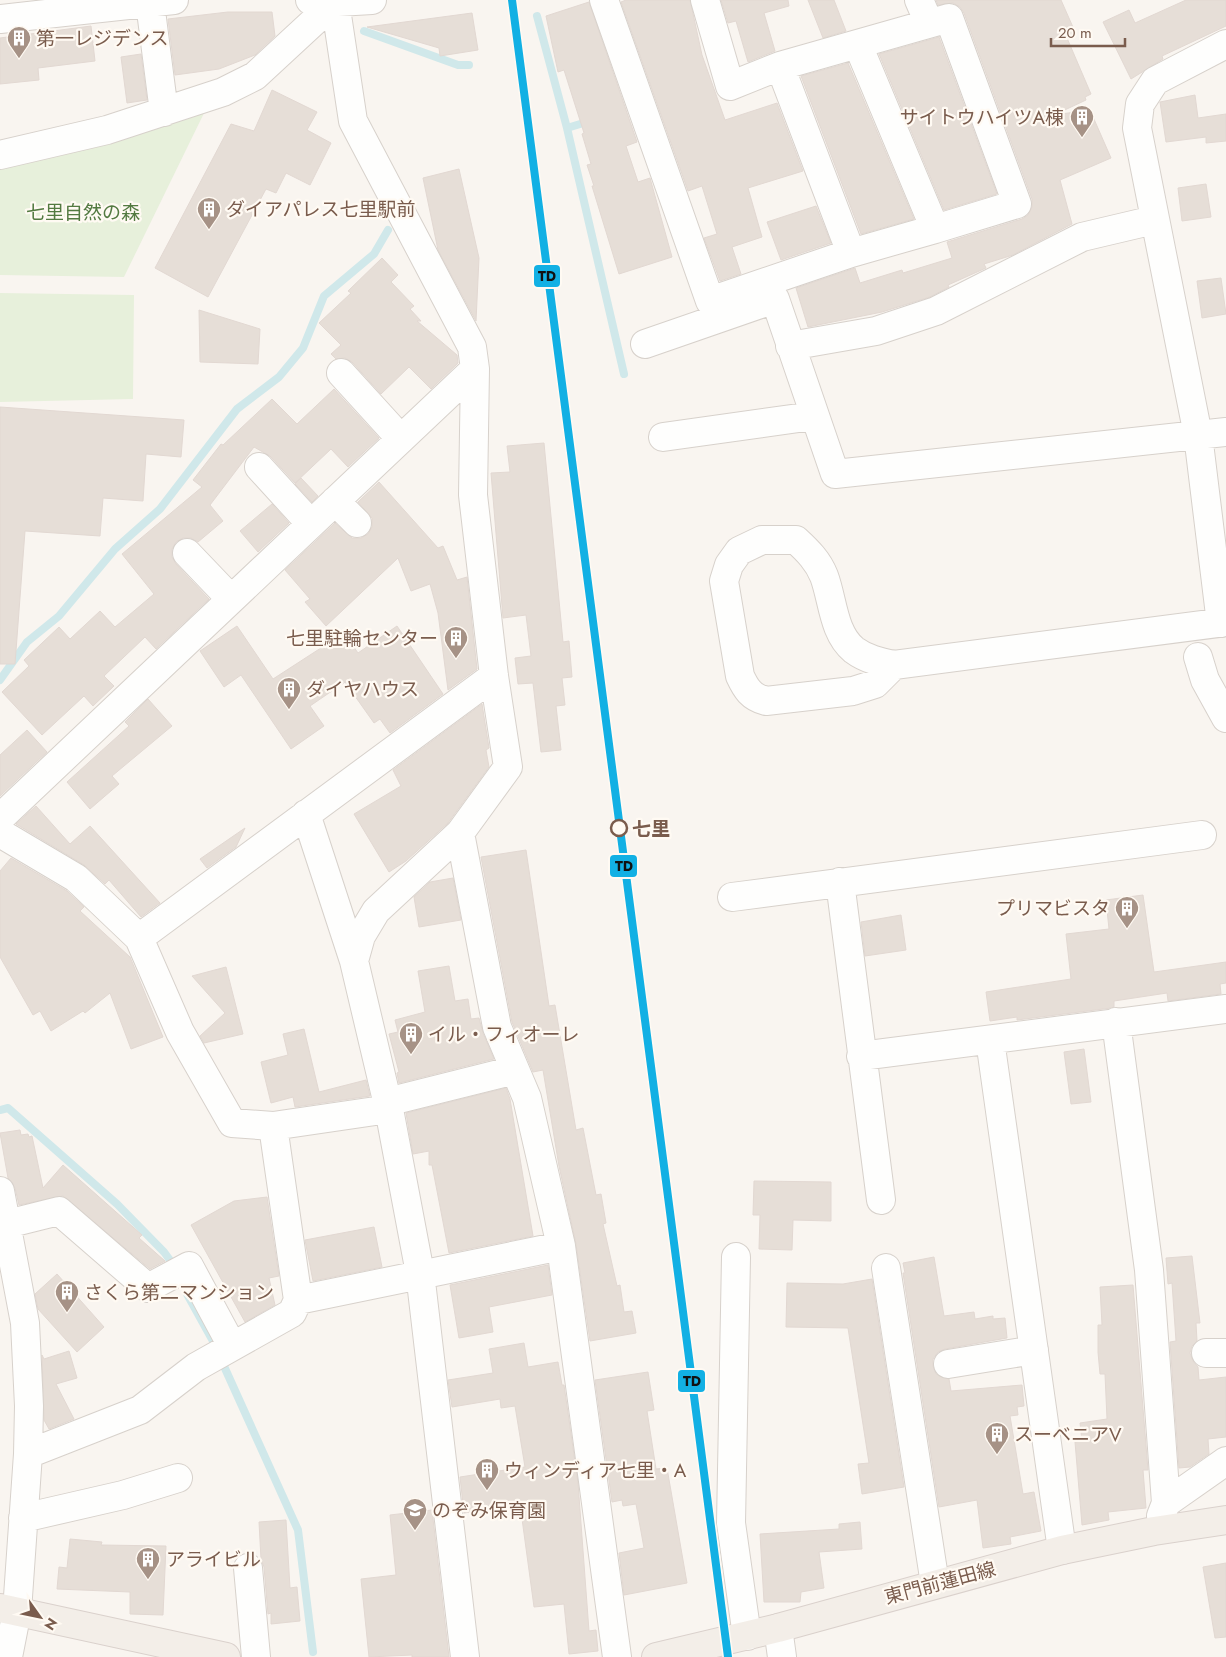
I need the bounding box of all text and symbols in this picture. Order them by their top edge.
scale bar [1051,15,1125,47]
text: 20 m [1058,22,1092,44]
building icon: 第一レジデンス [6,25,32,59]
place label: 第一レジデンス [36,25,169,52]
place label: サイトウハイツA棟 [900,104,1064,131]
building icon: サイトウハイツA棟 [1069,104,1095,138]
building icon: ダイアパレス七里駅前 [196,196,222,230]
place label: ダイアパレス七里駅前 [226,196,416,223]
park label: 七里自然の森 [26,199,140,226]
line badge: TD [533,264,561,288]
text: TD [538,266,556,286]
place label: 七里駐輪センター [286,625,438,652]
building icon: 七里駐輪センター [443,625,469,659]
building icon: ダイヤハウス [276,676,302,710]
place label: ダイヤハウス [306,676,419,703]
place label: 七里 [632,815,670,842]
marker: 七里 [610,819,628,837]
line badge: TD [609,854,638,878]
text: TD [615,856,633,876]
place label: プリマビスタ [996,895,1110,922]
building icon: プリマビスタ [1114,895,1140,929]
building icon: イル・フィオーレ [398,1021,424,1055]
place label: イル・フィオーレ [428,1021,580,1048]
building icon: さくら第二マンション [54,1279,80,1313]
place label: さくら第二マンション [84,1279,274,1306]
line badge: TD [677,1369,706,1393]
text: TD [683,1371,701,1391]
building icon: スーベニアV [984,1421,1010,1455]
place label: スーベニアV [1014,1421,1122,1448]
building icon: ウィンディア七里・A [474,1457,500,1491]
place label: ウィンディア七里・A [504,1457,687,1484]
school or university icon: のぞみ保育園 [402,1497,428,1531]
place label: のぞみ保育園 [432,1497,546,1524]
building icon: アライビル [135,1546,161,1580]
place label: アライビル [166,1546,261,1573]
street label: 東門前蓮田線 [881,1555,999,1611]
north arrow [15,1592,65,1642]
text: N [39,1614,62,1634]

